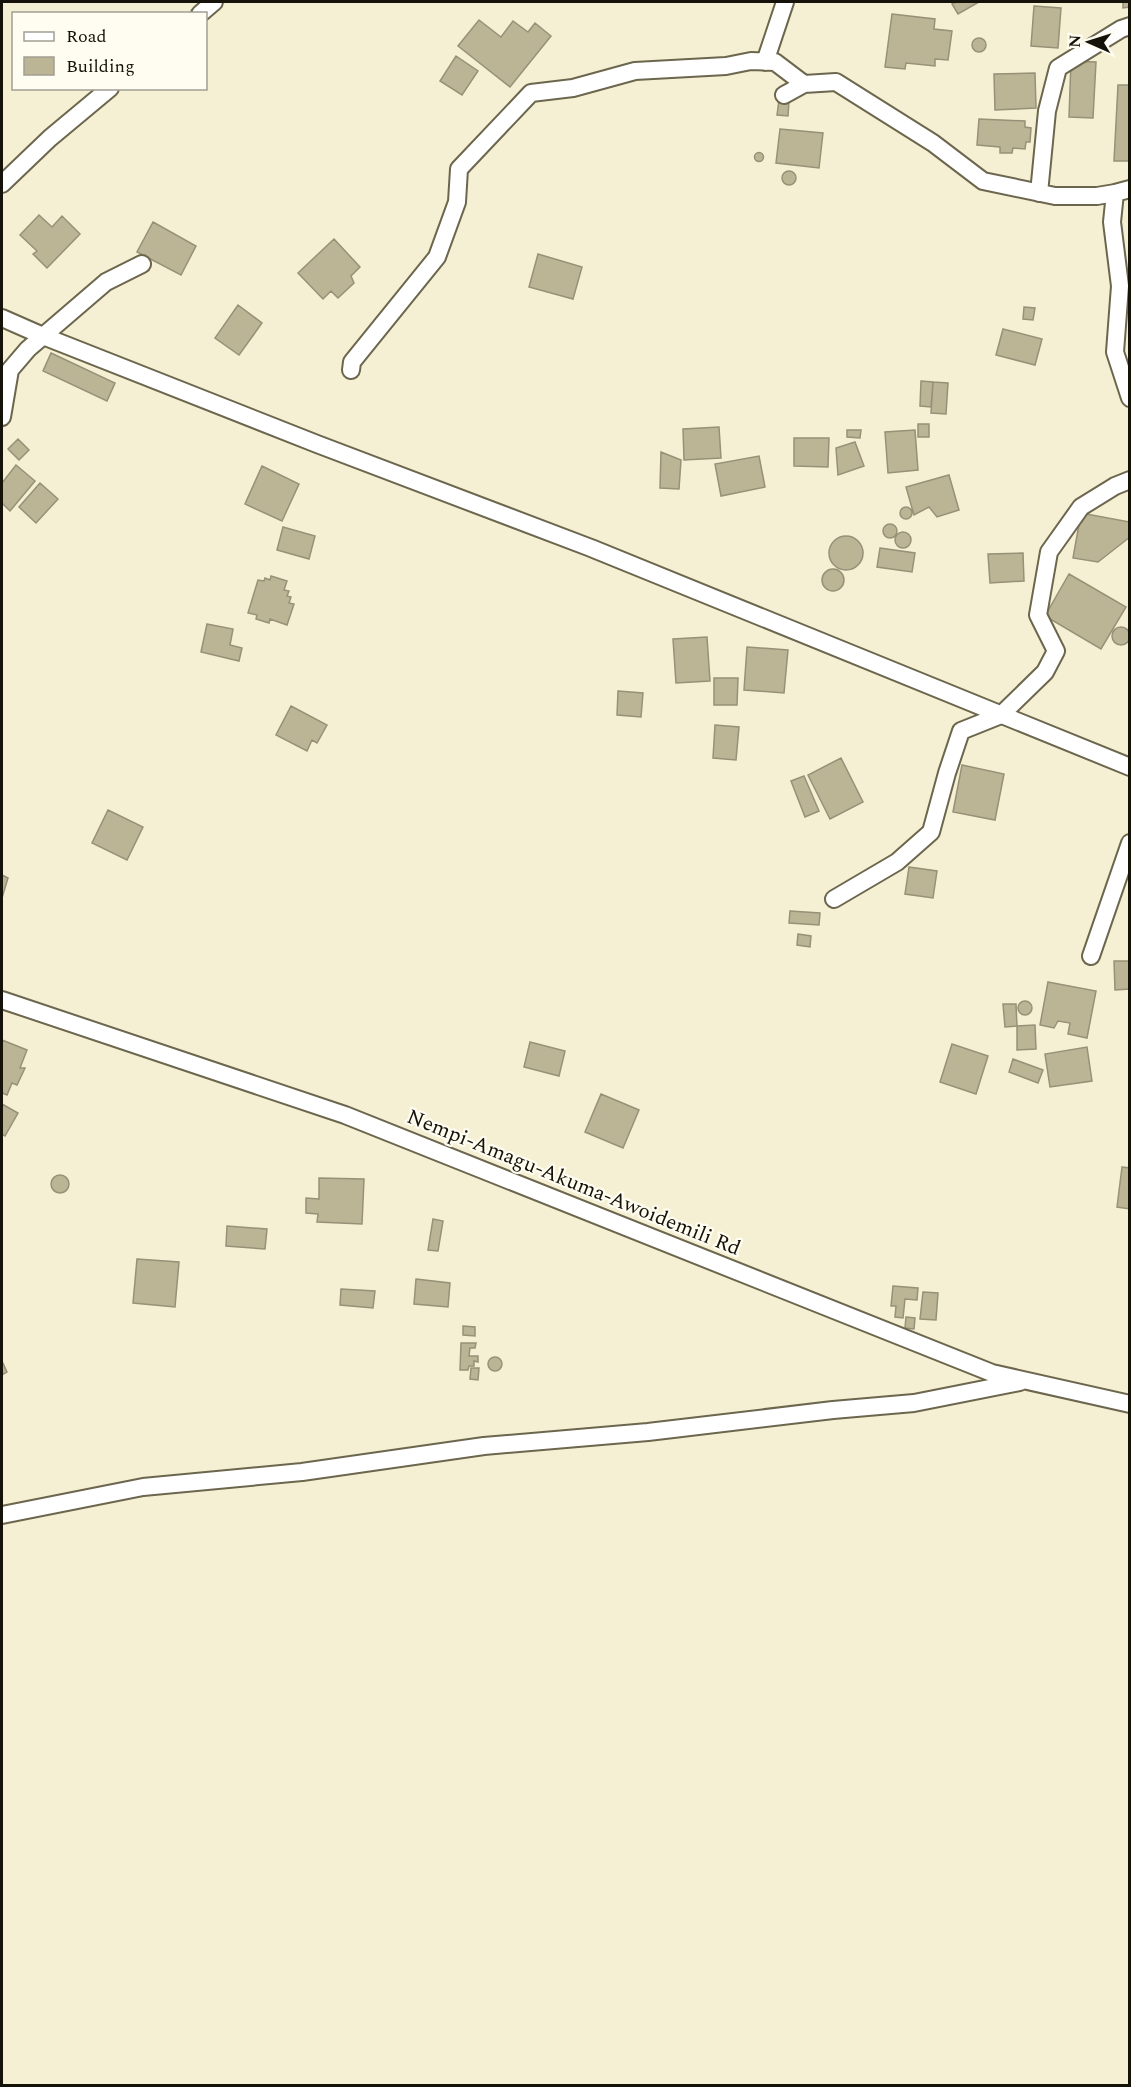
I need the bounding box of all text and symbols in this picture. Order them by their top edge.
legend [12,12,207,90]
north arrow [1059,12,1119,72]
text: Road [66,23,107,50]
text: N [1063,34,1087,48]
text: Building [66,53,135,80]
street label: Nempi-Amagu-Akuma-Awoidemili Rd [402,1101,745,1265]

